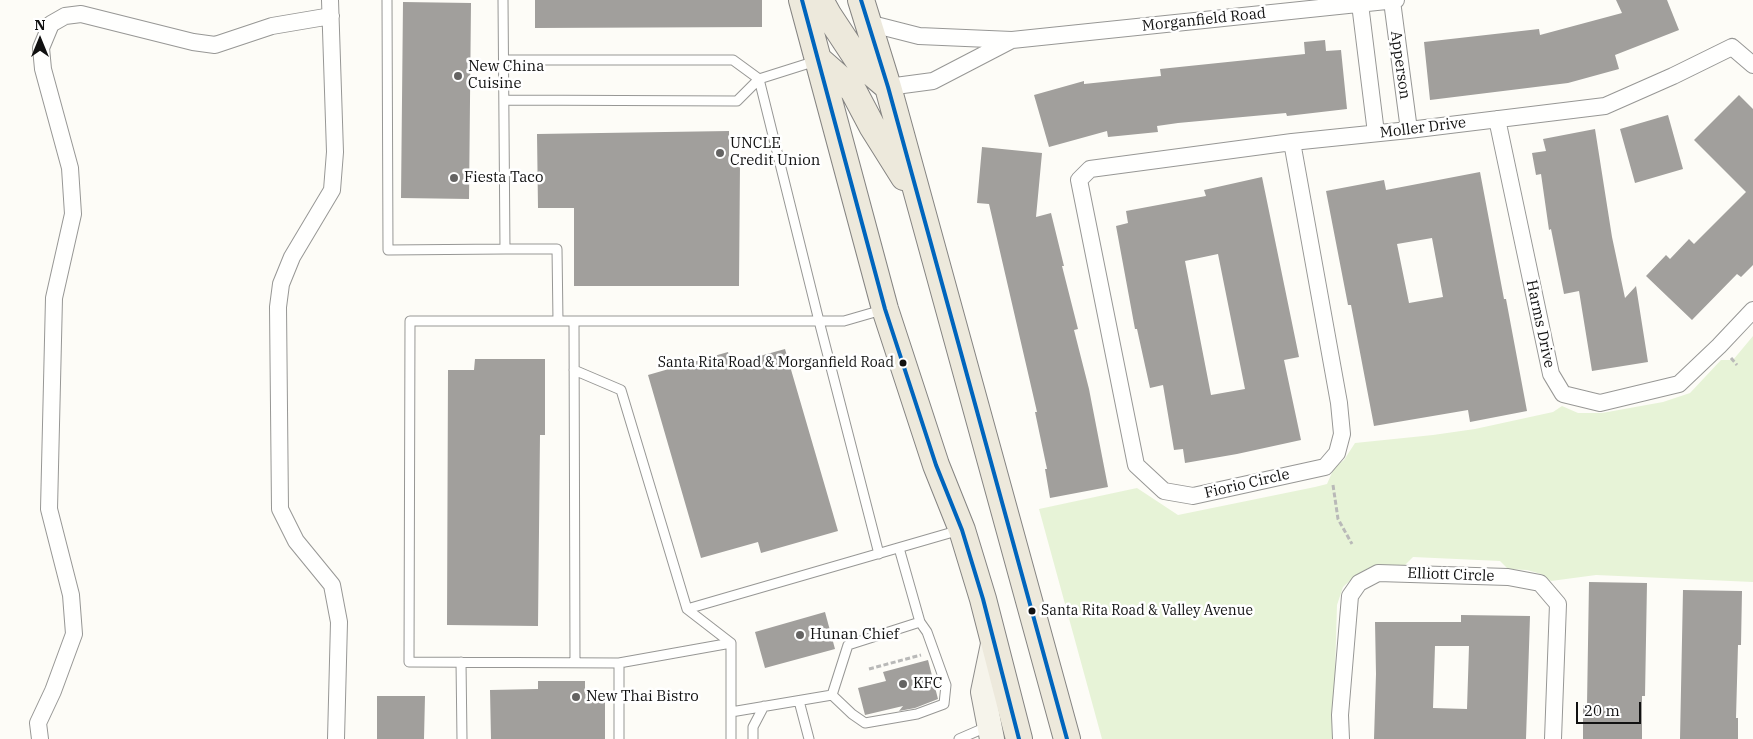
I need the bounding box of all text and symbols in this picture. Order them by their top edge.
street label: Morganfield Road [1141,5,1267,35]
north arrow [15,15,65,65]
text: N [34,16,46,34]
street label: Apperson [1386,30,1414,100]
place label: New China Cuisine [468,58,544,93]
marker: New China Cuisine [452,70,464,82]
street label: Moller Drive [1379,114,1467,142]
place label: UNCLE Credit Union [730,135,820,170]
marker: UNCLE Credit Union [714,147,726,159]
place label: Fiesta Taco [464,169,543,187]
marker: Fiesta Taco [448,172,460,184]
street label: Harms Drive [1522,278,1558,370]
place label: Santa Rita Road & Morganfield Road [658,355,894,371]
marker: Santa Rita Road & Morganfield Road [898,358,908,368]
street label: Fiorio Circle [1203,465,1291,503]
street label: Elliott Circle [1407,564,1495,586]
place label: Santa Rita Road & Valley Avenue [1041,603,1253,619]
marker: Santa Rita Road & Valley Avenue [1027,606,1037,616]
place label: Hunan Chief [810,626,899,644]
marker: Hunan Chief [794,629,806,641]
place label: KFC [913,675,942,693]
marker: KFC [897,678,909,690]
place label: New Thai Bistro [586,688,699,706]
marker: New Thai Bistro [570,691,582,703]
scale bar [1578,692,1643,724]
text: 20 m [1584,701,1620,720]

